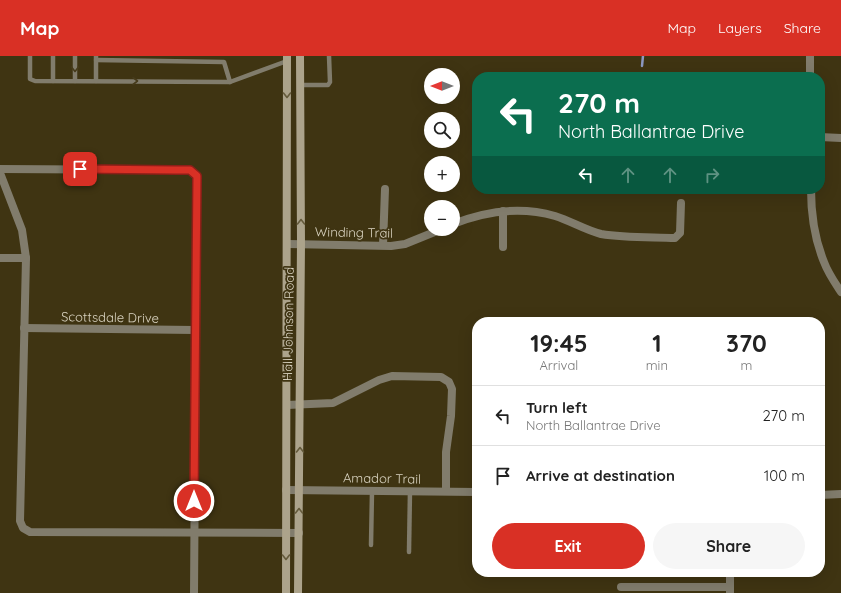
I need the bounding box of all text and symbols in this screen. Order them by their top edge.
text: Map [20,16,59,40]
text: Map [667,19,696,37]
text: Layers [718,19,762,37]
text: Share [784,19,821,37]
one-way arrow [71,66,79,72]
north arrow [424,68,460,104]
map controls [424,68,460,236]
one-way arrow [132,77,138,85]
text: 270 m [558,85,640,120]
icon: left [492,88,544,140]
one-way arrow [283,92,291,98]
button: search [424,112,460,148]
text: North Ballantrae Drive [558,120,745,143]
pin [63,152,97,186]
button: + [424,156,460,192]
icon: arrive [69,158,91,180]
icon: left [575,164,597,186]
icon: ahead [617,164,639,186]
icon: ahead [659,164,681,186]
icon: right [701,164,723,186]
button: − [424,200,460,236]
one-way arrow [297,219,305,225]
street label: Winding Trail [315,223,393,241]
street label: Hall Johnson Road [279,267,297,381]
street label: Scottsdale Drive [61,308,159,326]
text: 19:45 [530,328,588,358]
text: 1 [652,328,662,358]
text: 370 [726,328,767,358]
text: Arrival [539,357,578,373]
text: min [646,357,668,373]
text: m [741,357,752,373]
text: Turn left [526,398,588,417]
icon: left [492,405,514,427]
text: 270 m [763,406,805,425]
text: North Ballantrae Drive [526,417,661,433]
one-way arrow [296,447,304,453]
icon: arrive [492,465,514,487]
text: Arrive at destination [526,466,675,485]
text: 100 m [764,466,805,485]
street label: Amador Trail [343,469,421,487]
position arrow [173,480,215,522]
one-way arrow [295,508,303,514]
button: Exit [492,523,645,569]
button: Share [653,523,805,569]
one-way arrow [282,554,290,560]

